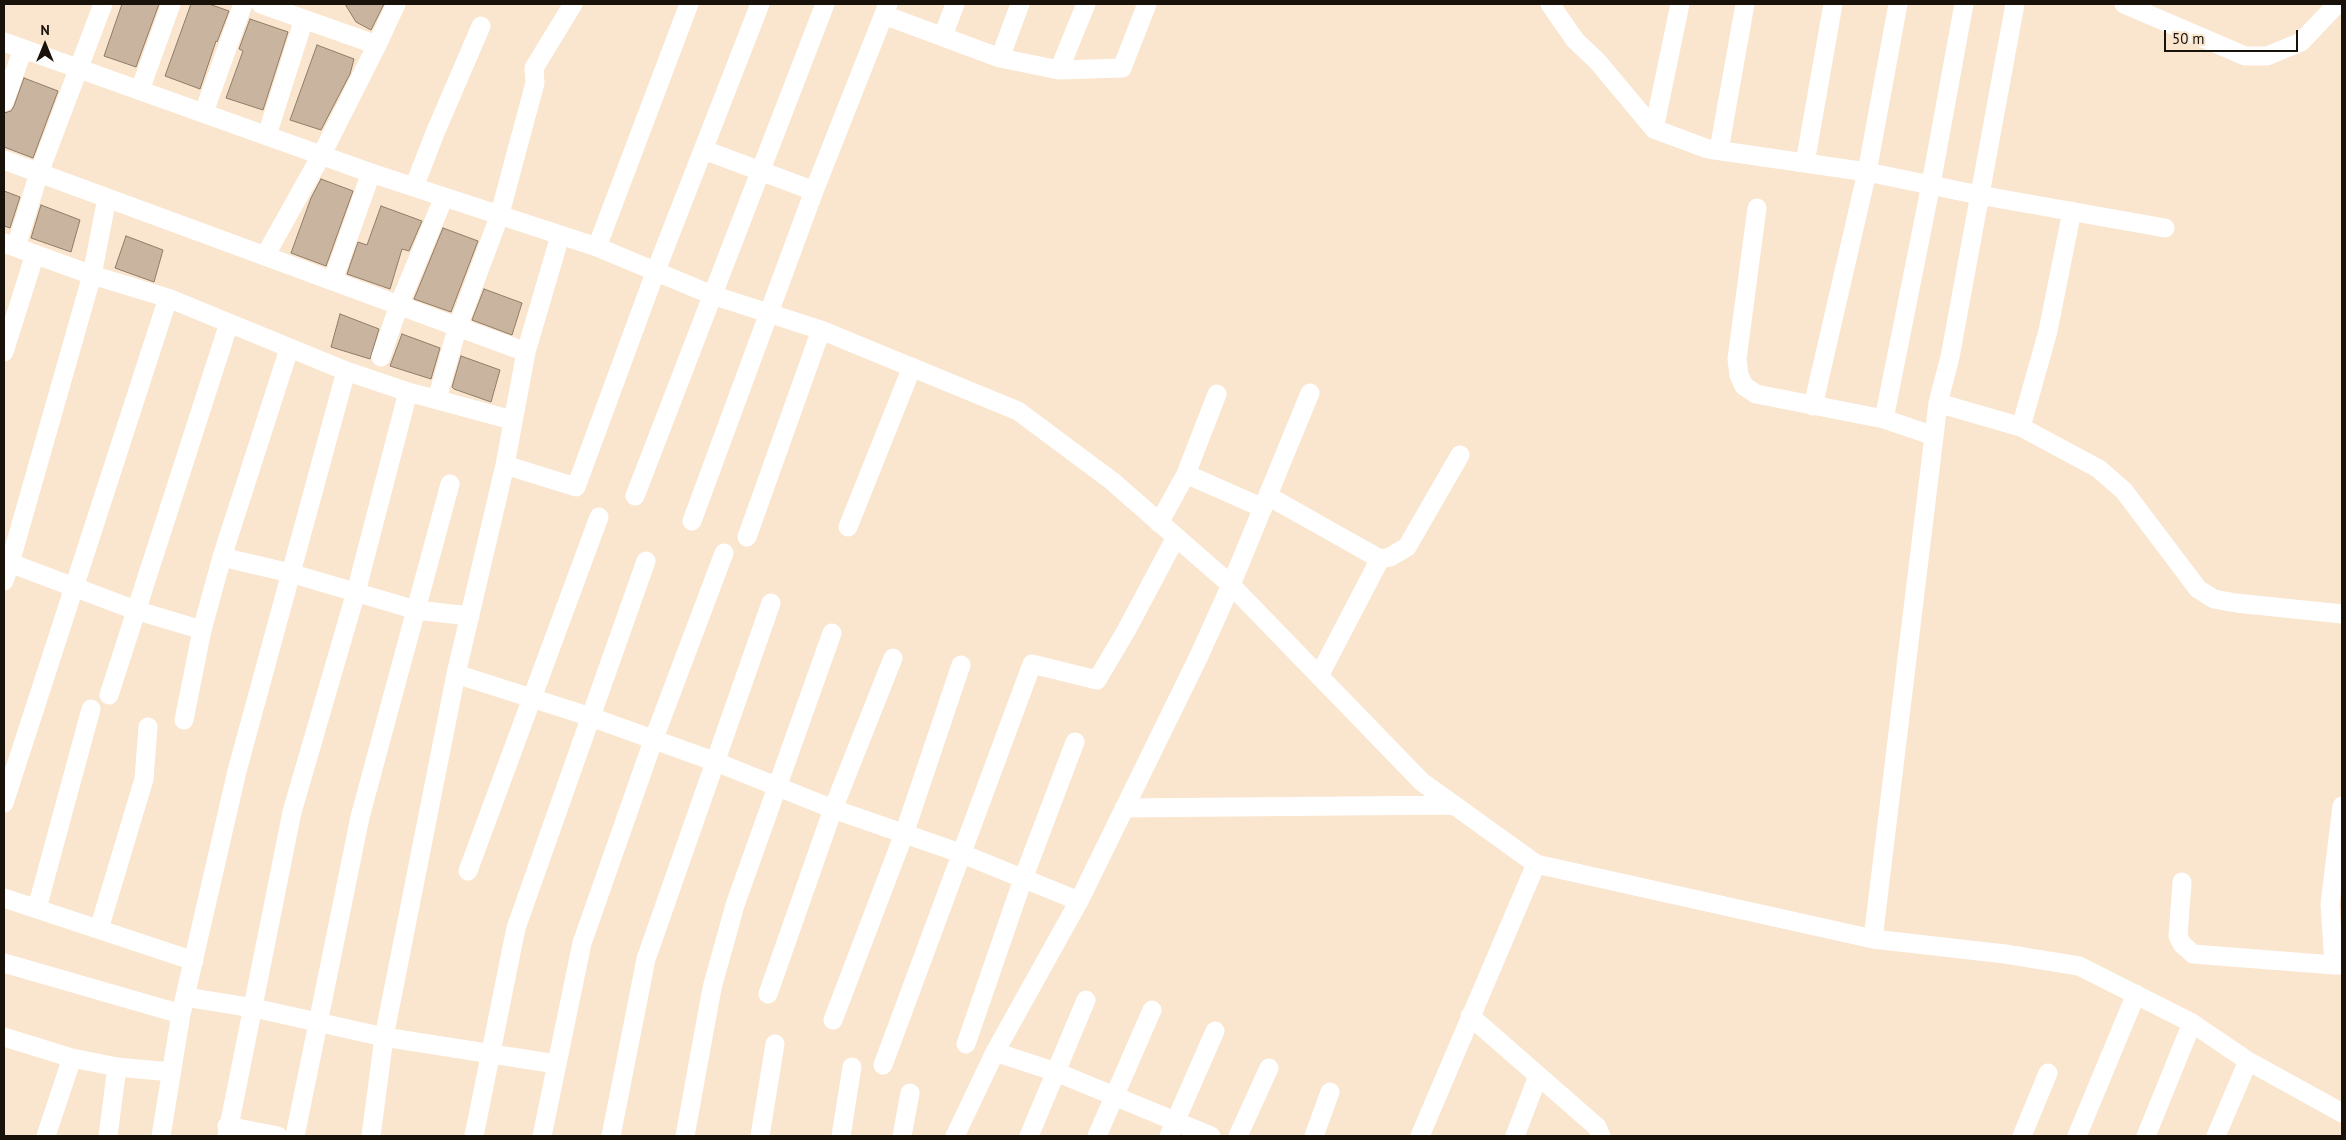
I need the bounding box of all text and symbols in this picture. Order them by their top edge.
north arrow [20,20,70,70]
scale bar [2166,20,2300,52]
text: N [40,21,50,39]
text: 50 m [2172,29,2205,48]

